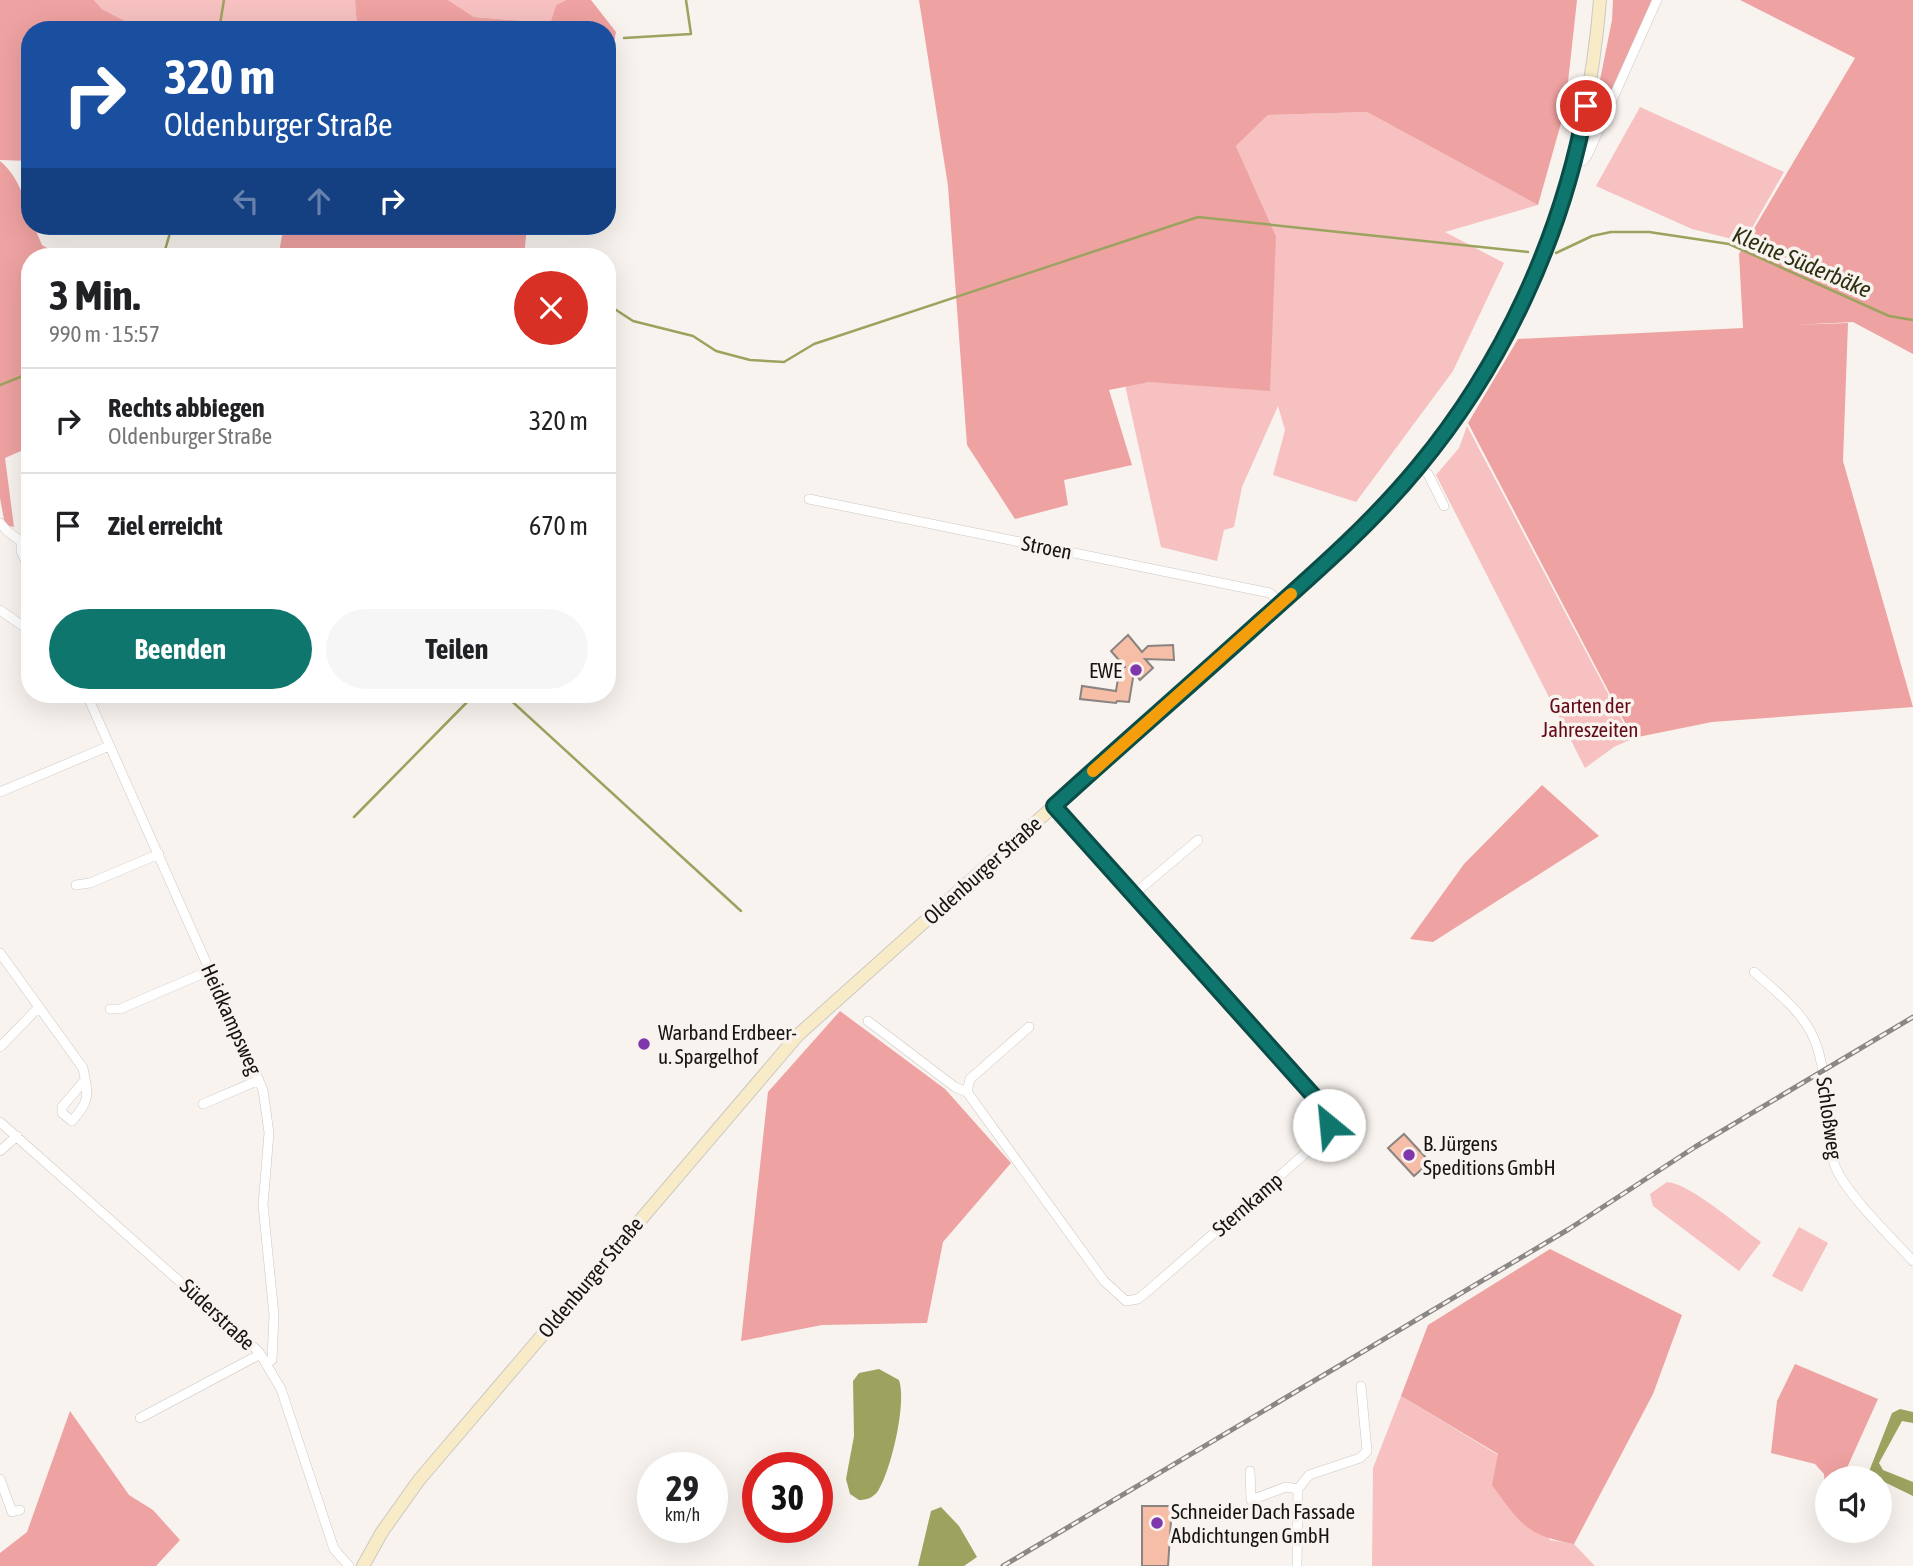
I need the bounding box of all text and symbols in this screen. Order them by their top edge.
text: 320 m [164,48,275,104]
icon: right [49,49,140,140]
pin [1556,76,1616,136]
icon: arrive [1567,87,1605,125]
text: Oldenburger Straße [164,106,393,143]
icon: left [227,182,265,220]
icon: ahead [300,182,338,220]
icon: right [373,182,411,220]
water label: Kleine Süderbäke [1729,221,1875,303]
text: 3 Min. [49,271,140,319]
button: close [514,271,588,345]
text: 990 m · 15:57 [49,321,160,347]
text: Rechts abbiegen [108,393,265,423]
icon: right [49,402,87,440]
text: 320 m [529,406,588,436]
text: Oldenburger Straße [108,423,272,449]
icon: arrive [49,507,87,545]
text: Ziel erreicht [108,511,223,541]
text: 670 m [529,511,588,541]
street label: Stroen [1020,530,1074,564]
button: Beenden [49,609,312,689]
button: Teilen [326,609,588,689]
place label: EWE [1089,658,1122,682]
marker: EWE [1128,662,1144,678]
park label: Garten der Jahreszeiten [1541,693,1639,741]
street label: Oldenburger Straße [918,811,1046,929]
street label: Heidkampsweg [197,960,267,1078]
place label: Warband Erdbeer- u. Spargelhof [658,1020,797,1068]
marker: Warband Erdbeer- u. Spargelhof [636,1036,652,1052]
street label: Schloßweg [1812,1075,1848,1161]
position arrow [1292,1088,1366,1162]
place label: B. Jürgens Speditions GmbH [1423,1131,1556,1179]
marker: B. Jürgens Speditions GmbH [1401,1147,1417,1163]
street label: Sternkamp [1207,1167,1287,1241]
street label: Oldenburger Straße [533,1212,647,1342]
street label: Süderstraße [176,1273,260,1355]
speed limit sign: 30 [742,1452,833,1543]
map controls [1815,1466,1892,1543]
button: sound [1815,1466,1892,1543]
text: 29 [666,1468,699,1508]
place label: Schneider Dach Fassade Abdichtungen GmbH [1171,1499,1355,1547]
text: km/h [665,1504,700,1525]
marker: Schneider Dach Fassade Abdichtungen GmbH [1149,1515,1165,1531]

